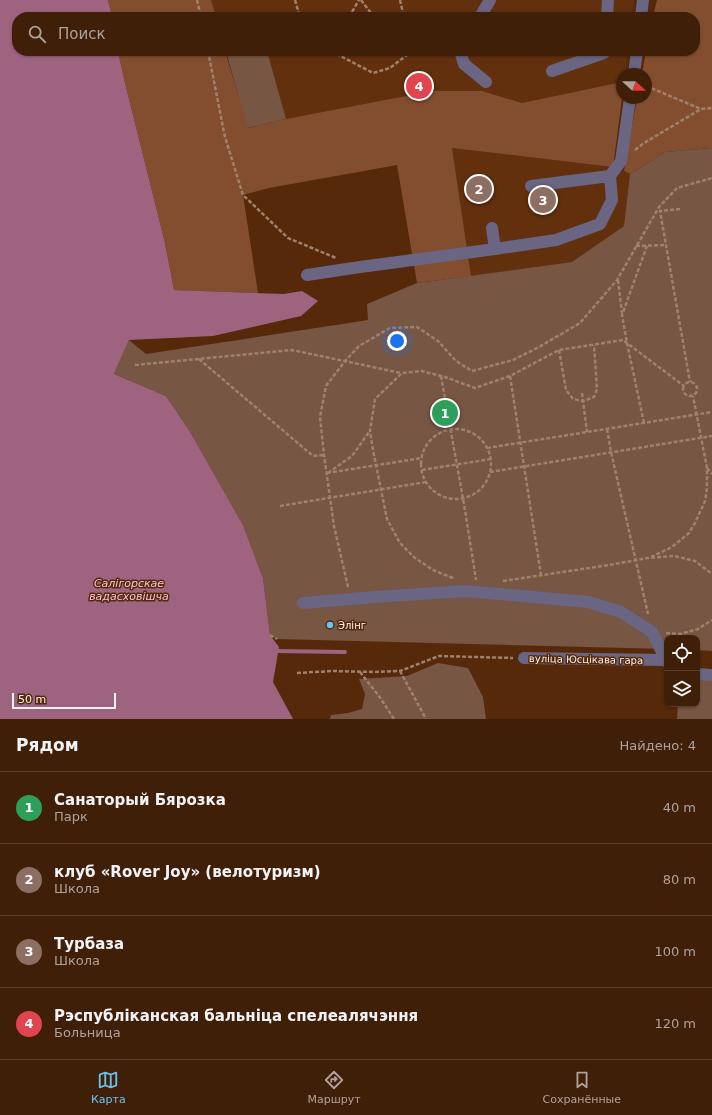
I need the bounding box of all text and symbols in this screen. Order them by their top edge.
search box [12,12,700,56]
icon: search [26,23,48,45]
text: Поиск [58,25,106,43]
north arrow [616,68,652,104]
pin: 4 [406,71,432,101]
pin: 2 [466,174,492,204]
pin: 3 [530,185,556,215]
your location [387,331,407,351]
pin: 1 [432,398,458,428]
water label: Салігорскае вадасховішча [89,577,169,603]
marker: Элінг [325,620,335,630]
place label: Элінг [338,620,366,631]
map controls [664,635,700,707]
button: locate [664,635,700,671]
street label: вуліца Юсцікава гара [529,653,643,666]
button: layers [664,671,700,707]
scale bar [12,691,116,710]
text: 50 m [18,693,46,706]
text: Рядом [16,735,79,755]
text: Найдено: 4 [620,738,696,753]
text: Санаторый Бярозка [54,791,226,809]
text: 1 [24,800,34,815]
text: 40 m [663,800,696,815]
text: Парк [54,809,88,824]
text: клуб «Rover Joy» (велотуризм) [54,863,321,881]
text: 2 [24,872,34,887]
text: 80 m [663,872,696,887]
text: Школа [54,881,100,896]
text: Турбаза [54,935,124,953]
text: 3 [24,944,34,959]
text: 100 m [654,944,696,959]
text: Школа [54,953,100,968]
text: Рэспубліканская бальніца спелеалячэння [54,1007,418,1025]
text: 4 [24,1016,34,1031]
text: 120 m [654,1016,696,1031]
text: Больница [54,1025,121,1040]
tab: Карта [91,1069,126,1106]
tab: Маршрут [308,1069,361,1106]
tab: Сохранённые [543,1069,621,1106]

